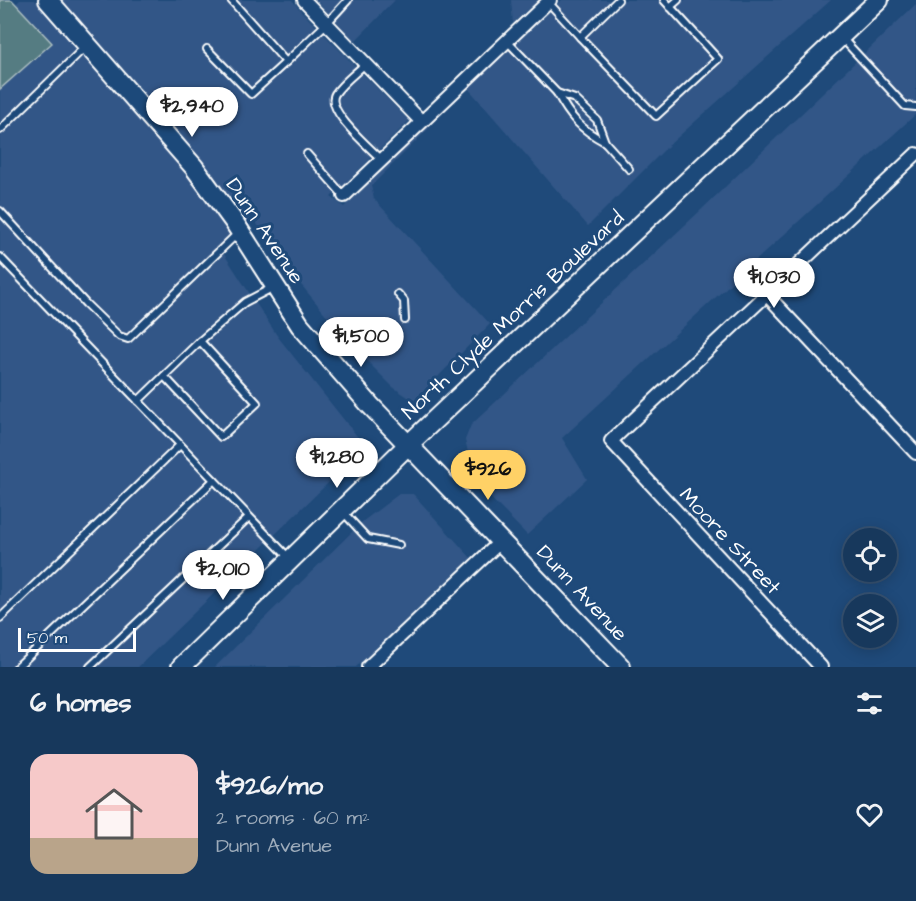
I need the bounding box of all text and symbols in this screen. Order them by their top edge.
pin: $2,940 [143,87,241,138]
text: $2,940 [160,92,224,120]
street label: Dunn Avenue [219,172,311,290]
street label: North Clyde Morris Boulevard [395,204,632,428]
pin: $1,030 [725,258,823,309]
text: $1,030 [748,263,800,291]
pin: $1,500 [312,317,410,368]
text: $1,500 [333,322,389,350]
pin: $1,280 [288,438,386,489]
text: $1,280 [310,443,364,471]
pin: $926 [452,450,524,501]
text: $926 [465,455,511,483]
street label: Moore Street [673,481,788,601]
map controls [843,528,897,648]
button: locate [843,528,897,582]
street label: Dunn Avenue [530,539,634,647]
pin: $2,010 [174,550,272,601]
text: $2,010 [196,555,250,583]
button: layers [843,594,897,648]
scale bar [18,625,136,652]
text: 50 m [27,627,67,649]
text: 6 homes [30,685,132,721]
icon: filters [853,687,886,720]
text: $926/mo [216,768,323,804]
icon: home [78,778,150,850]
icon: heart [853,798,886,831]
text: 2 rooms · 60 m² [216,804,370,832]
text: Dunn Avenue [216,832,332,860]

